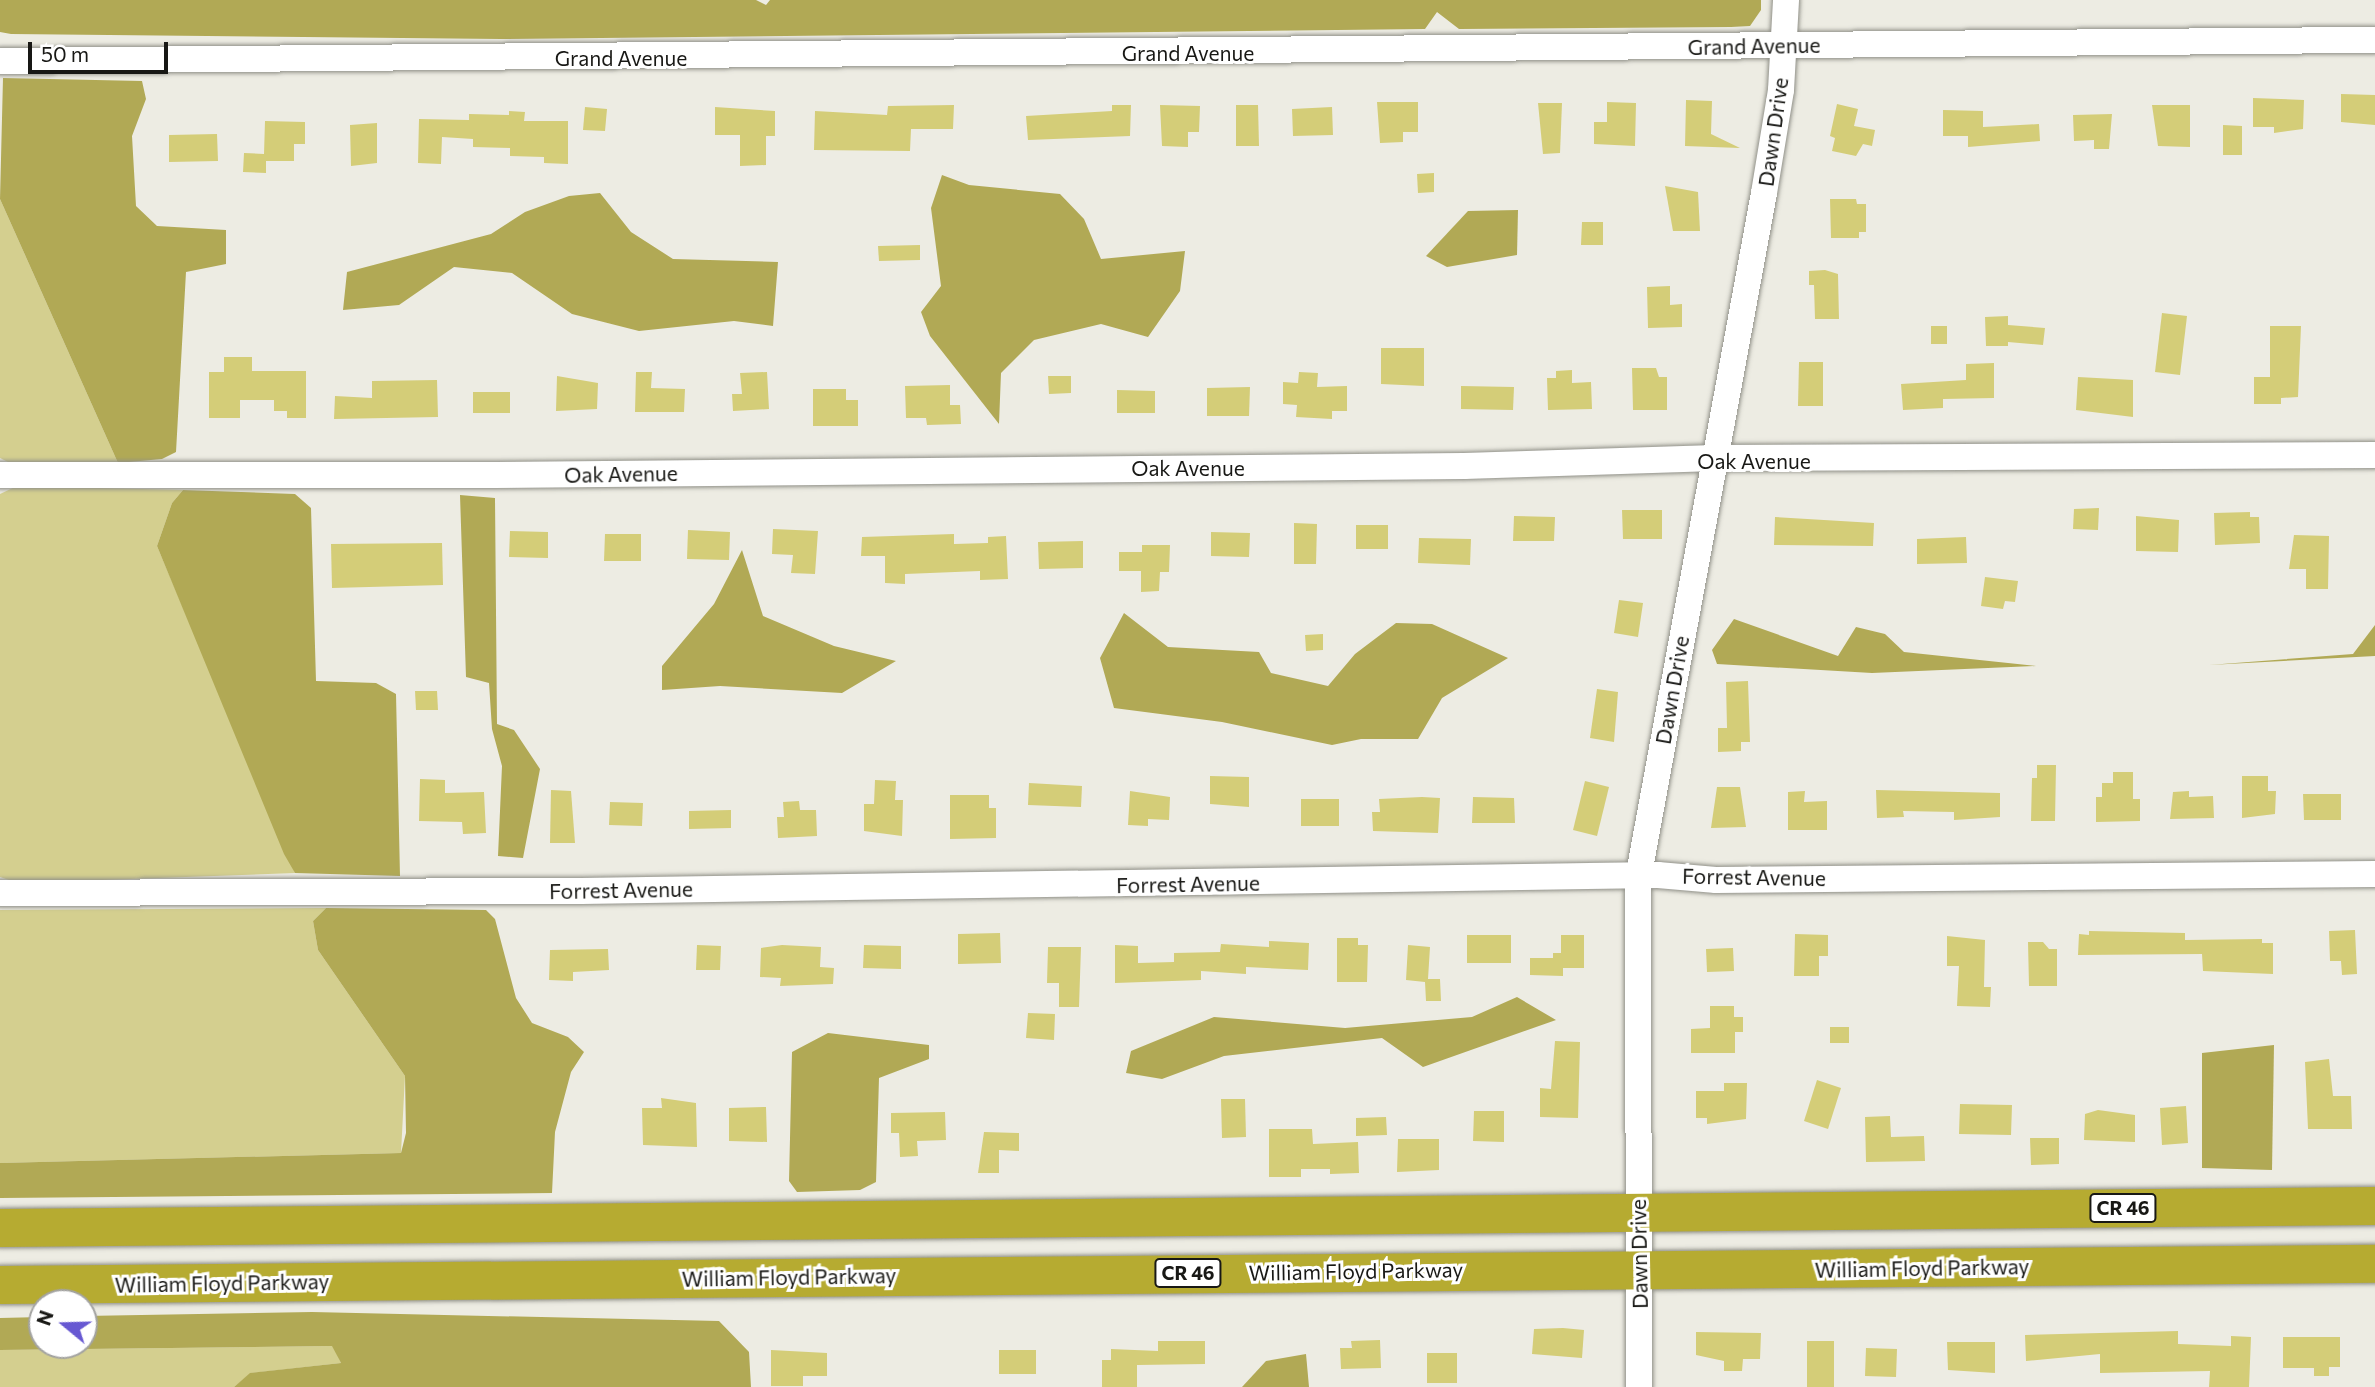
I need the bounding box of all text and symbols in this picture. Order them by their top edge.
scale bar [32,28,172,72]
street label: Grand Avenue [1687,32,1821,60]
street label: Grand Avenue [1122,40,1254,66]
text: 50 m [41,41,89,66]
street label: Grand Avenue [555,45,687,71]
street label: Dawn Drive [1753,76,1793,188]
street label: Oak Avenue [1697,448,1811,474]
street label: Oak Avenue [1131,455,1245,481]
street label: Oak Avenue [564,460,678,488]
street label: Dawn Drive [1650,634,1694,746]
street label: Forrest Avenue [1682,863,1826,891]
street label: Forrest Avenue [1116,870,1260,898]
street label: Forrest Avenue [549,876,693,904]
road number: CR 46 [2088,1192,2158,1224]
street label: Dawn Drive [1625,1199,1653,1309]
street label: William Floyd Parkway [1814,1254,2030,1282]
street label: William Floyd Parkway [1248,1257,1464,1285]
road number: CR 46 [1153,1258,1223,1288]
street label: William Floyd Parkway [681,1263,897,1291]
street label: William Floyd Parkway [114,1269,330,1297]
north arrow [28,1289,98,1359]
text: N [31,1307,58,1328]

